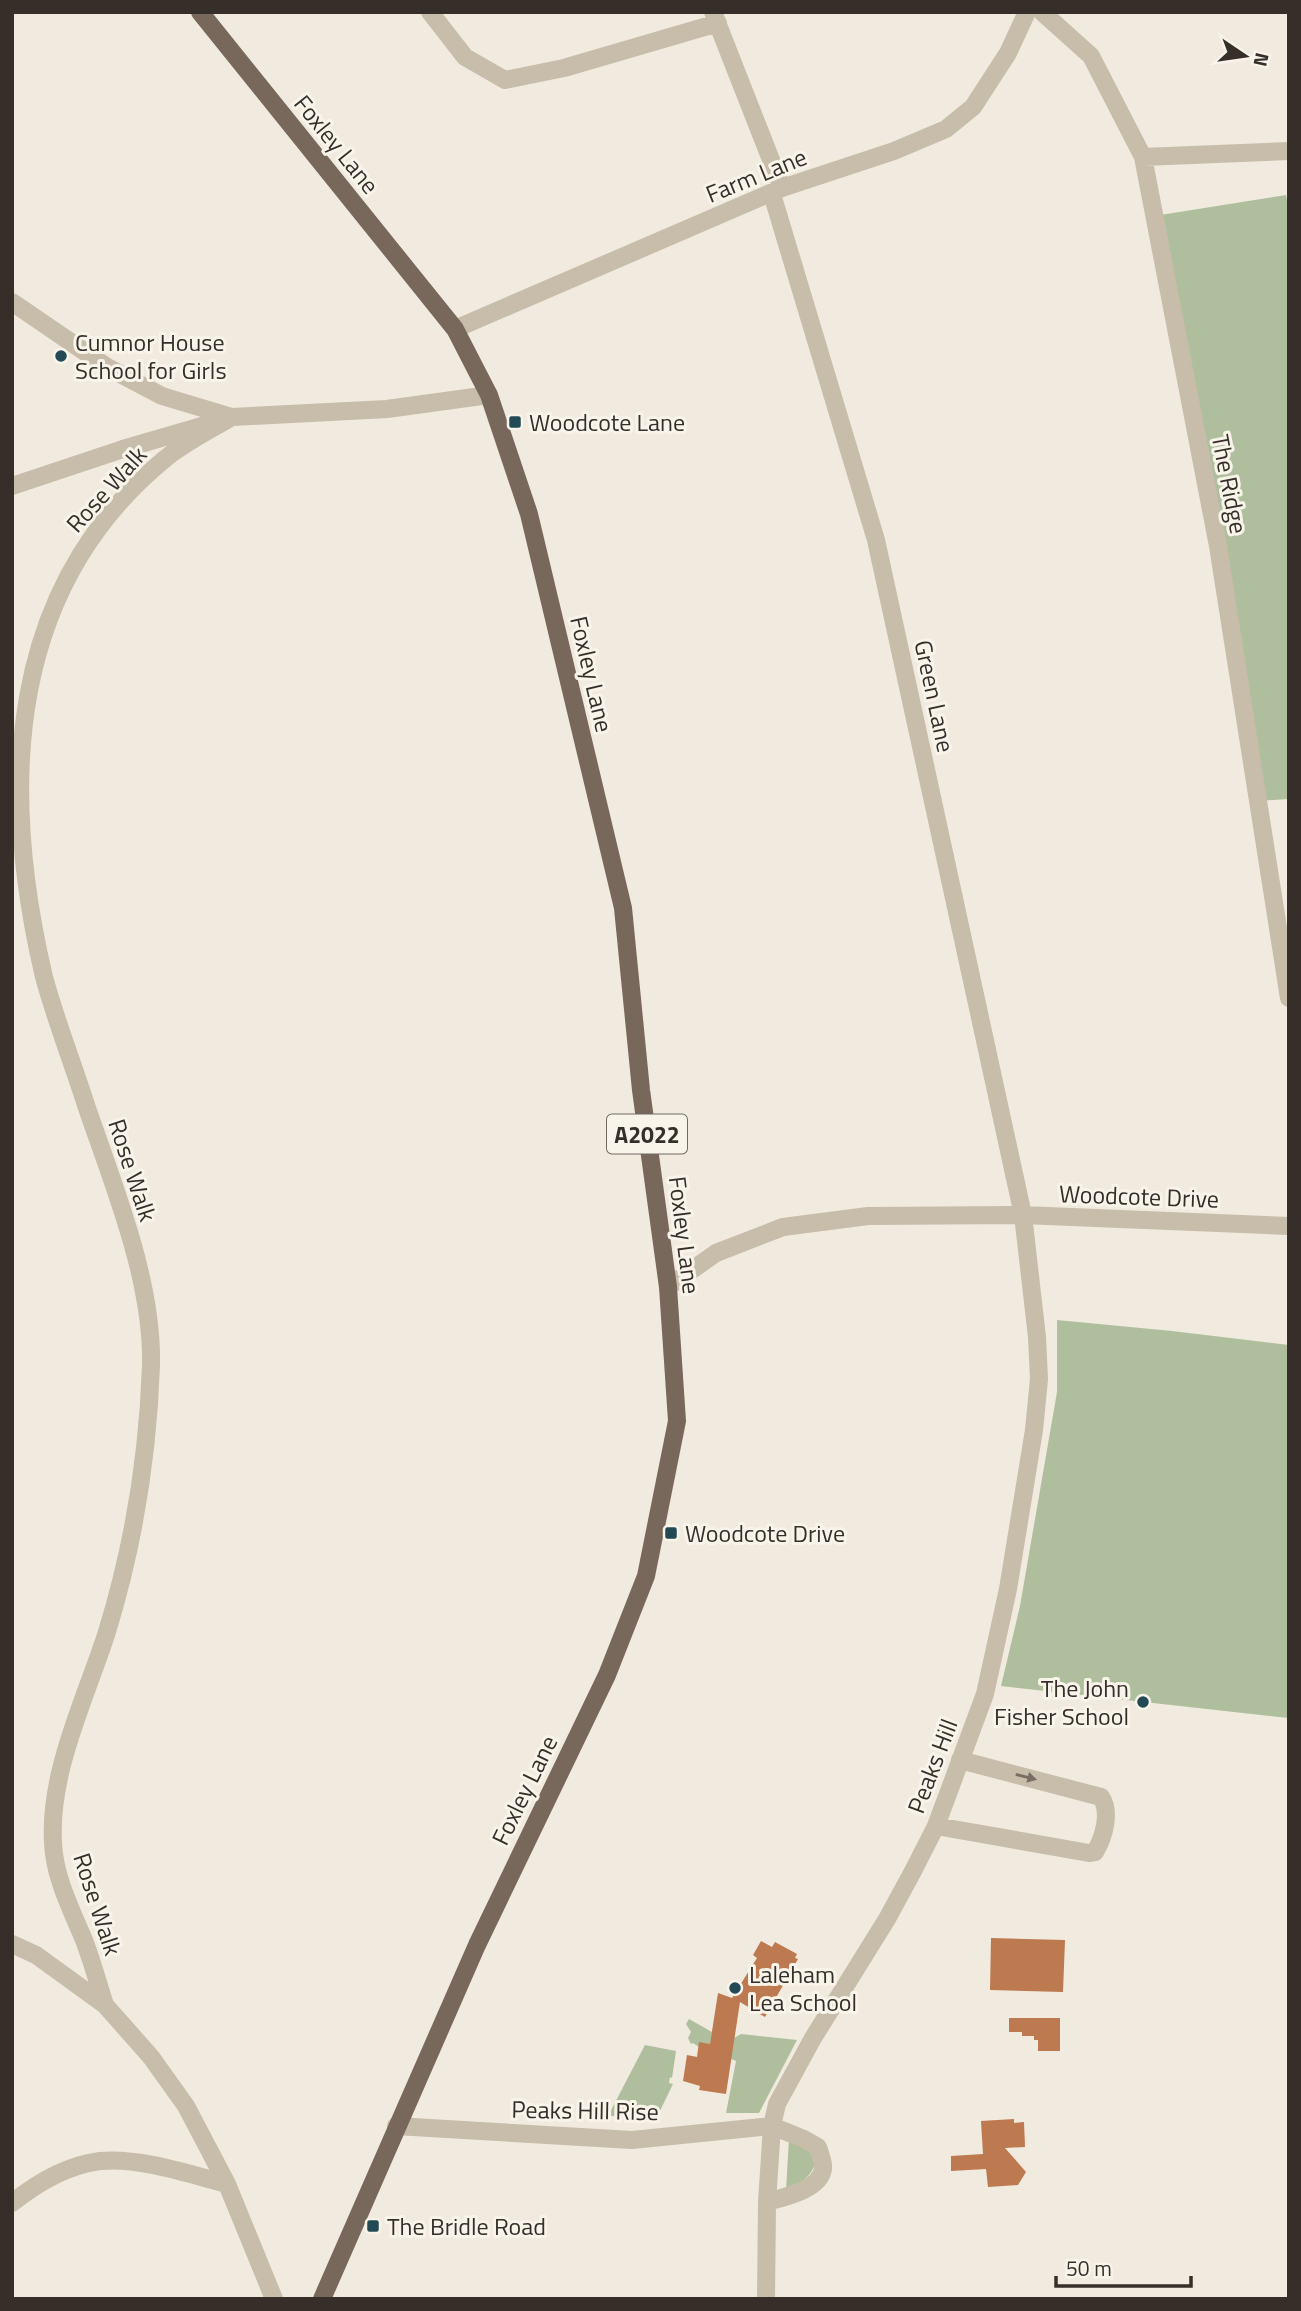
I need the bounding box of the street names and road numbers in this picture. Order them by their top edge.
street label: Foxley Lane [286,87,388,201]
street label: Farm Lane [700,138,812,212]
street label: The Ridge [1203,431,1257,537]
street label: Rose Walk [57,437,155,540]
street label: Foxley Lane [561,612,623,736]
street label: Green Lane [906,637,964,755]
street label: Rose Walk [100,1114,167,1226]
road number: A2022 [607,1114,687,1154]
street label: Foxley Lane [660,1174,710,1296]
street label: Woodcote Drive [1058,1175,1220,1217]
street label: Peaks Hill [897,1713,967,1819]
street label: Foxley Lane [482,1729,566,1851]
street label: Rose Walk [65,1848,132,1960]
street label: Peaks Hill Rise [511,2091,659,2129]

